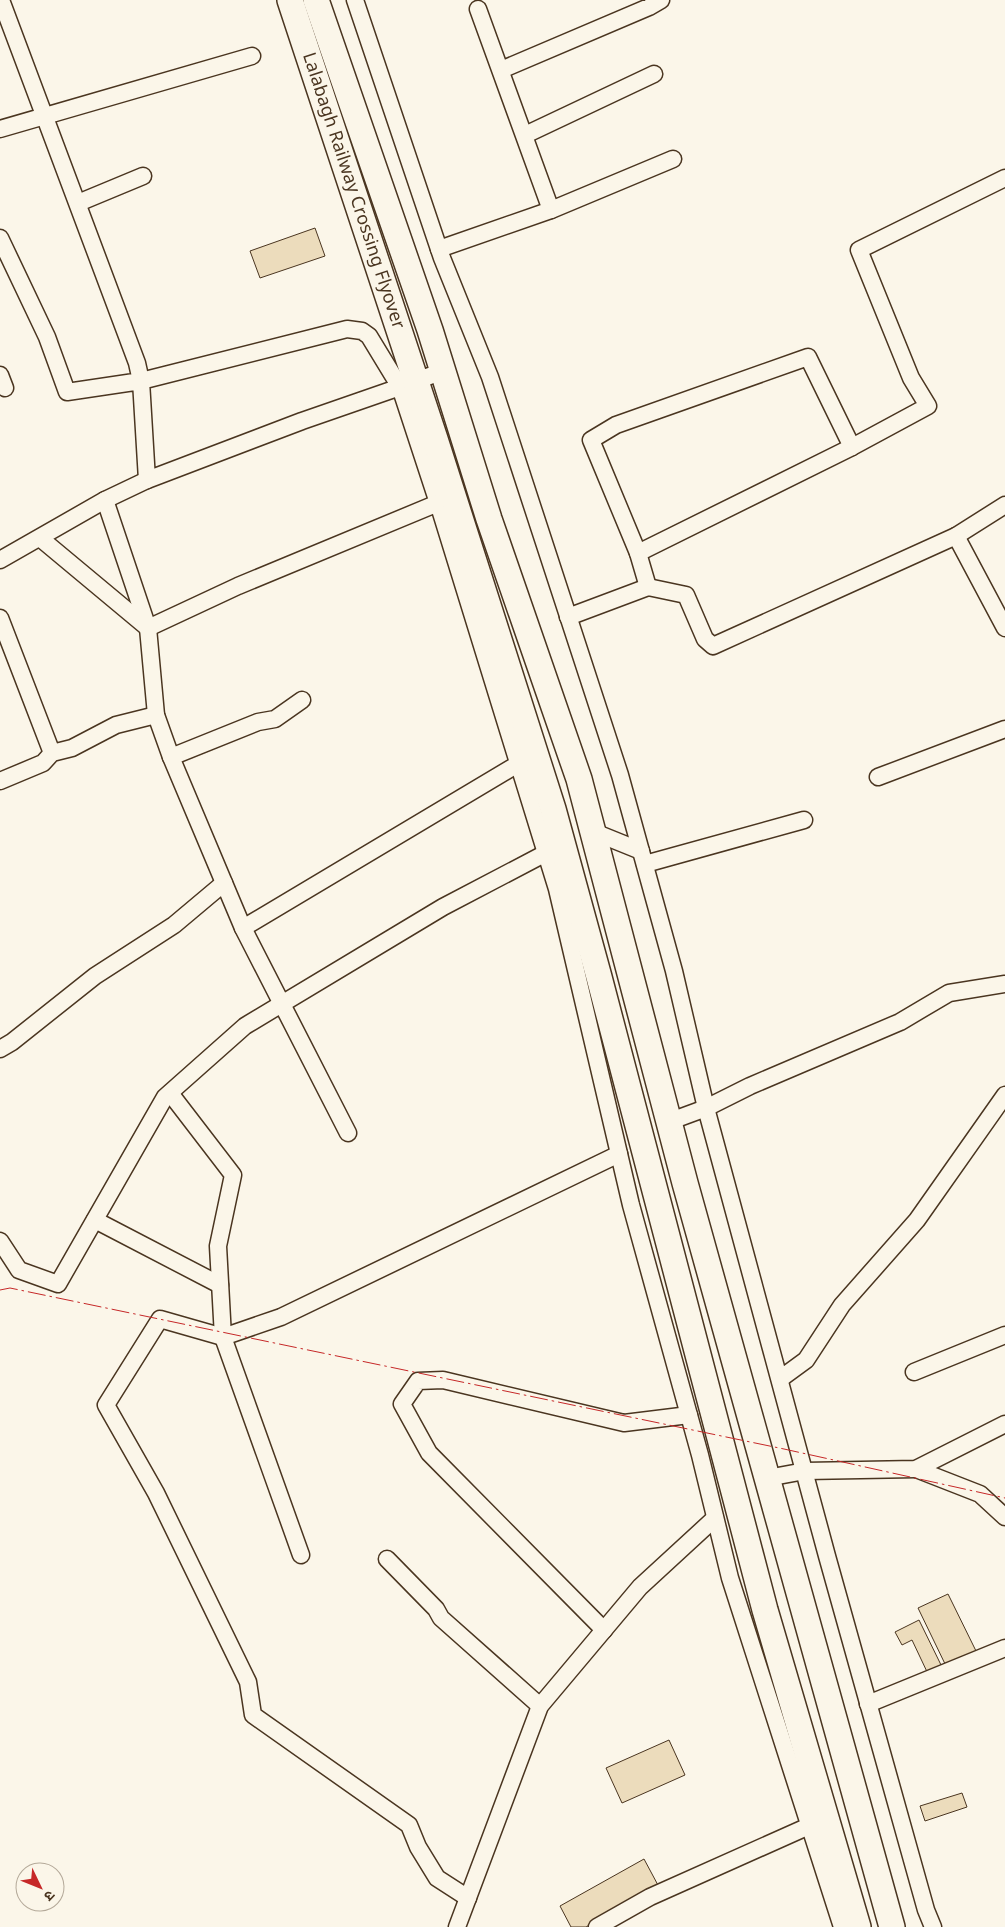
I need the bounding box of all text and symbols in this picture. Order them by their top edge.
street label: Lalabagh Railway Crossing Flyover [297,50,410,333]
north arrow [15,1862,65,1912]
text: उ [38,1885,58,1905]

